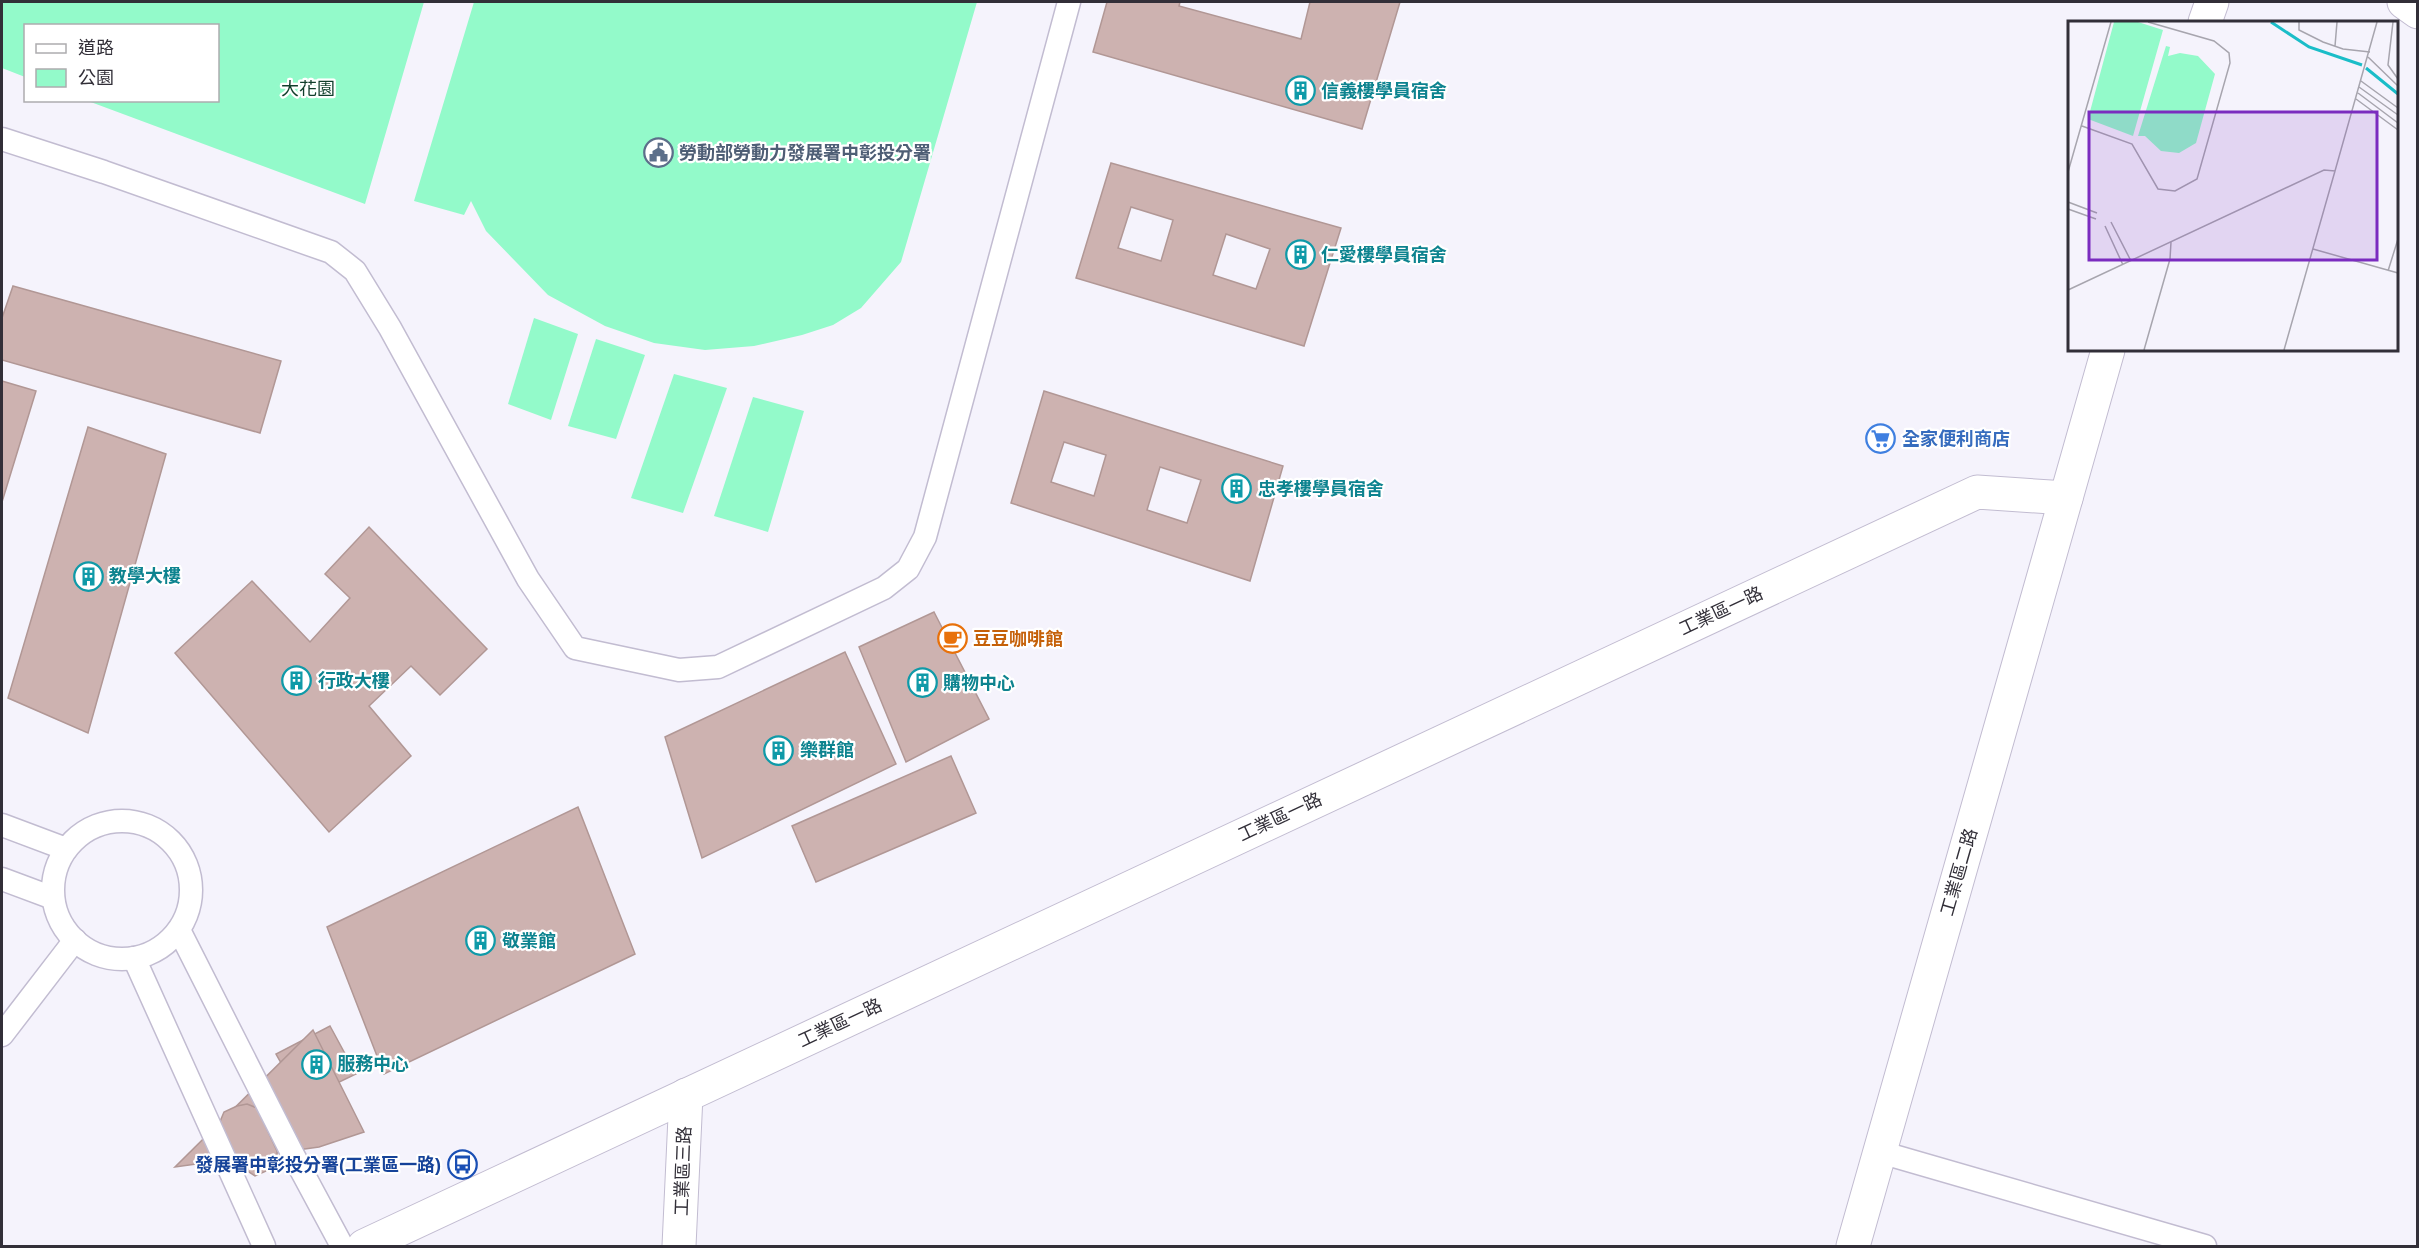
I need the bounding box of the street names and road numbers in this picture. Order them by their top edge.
street label: 工業區一路 [1676,583,1766,639]
street label: 工業區一路 [1235,789,1325,845]
street label: 工業區二路 [1937,826,1981,918]
street label: 工業區一路 [795,995,885,1051]
street label: 工業區三路 [671,1126,695,1216]

